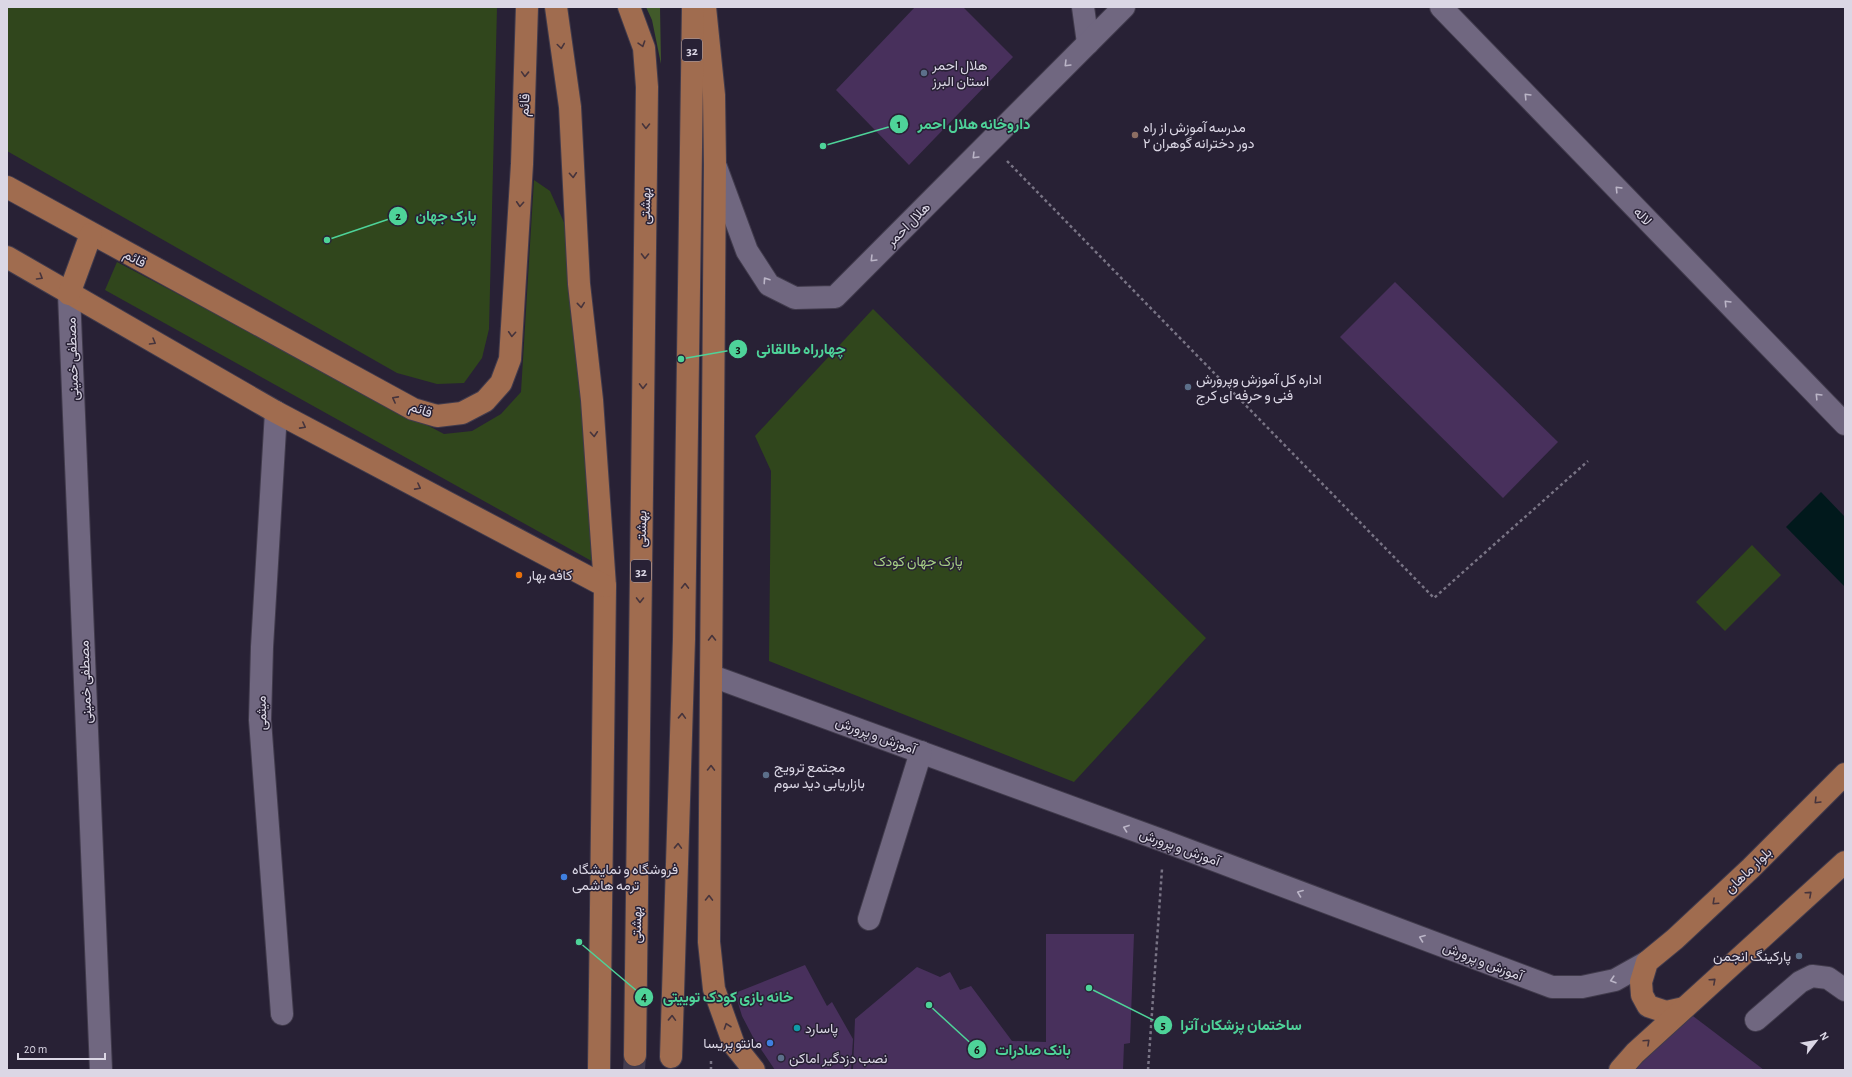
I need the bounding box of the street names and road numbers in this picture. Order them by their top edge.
road number: 32 [682,39,702,61]
street label: قائم [518,93,533,117]
street label: بهشتى [639,187,654,225]
street label: هلال احمر [883,200,935,251]
street label: لاله [1631,205,1654,228]
street label: قائم [121,247,148,271]
street label: مصطفی خمینی [65,317,82,401]
street label: قائم [407,400,434,421]
street label: بهشتى [635,510,650,548]
road number: 32 [631,560,651,582]
street label: مصطفی خمینی [78,640,95,724]
street label: میثمی [255,695,270,731]
street label: آموزش و پرورش [833,714,920,759]
street label: آموزش و پرورش [1137,826,1224,871]
street label: بلوار ماهان [1723,845,1776,897]
street label: بهشتى [630,906,645,944]
street label: آموزش و پرورش [1440,939,1527,986]

